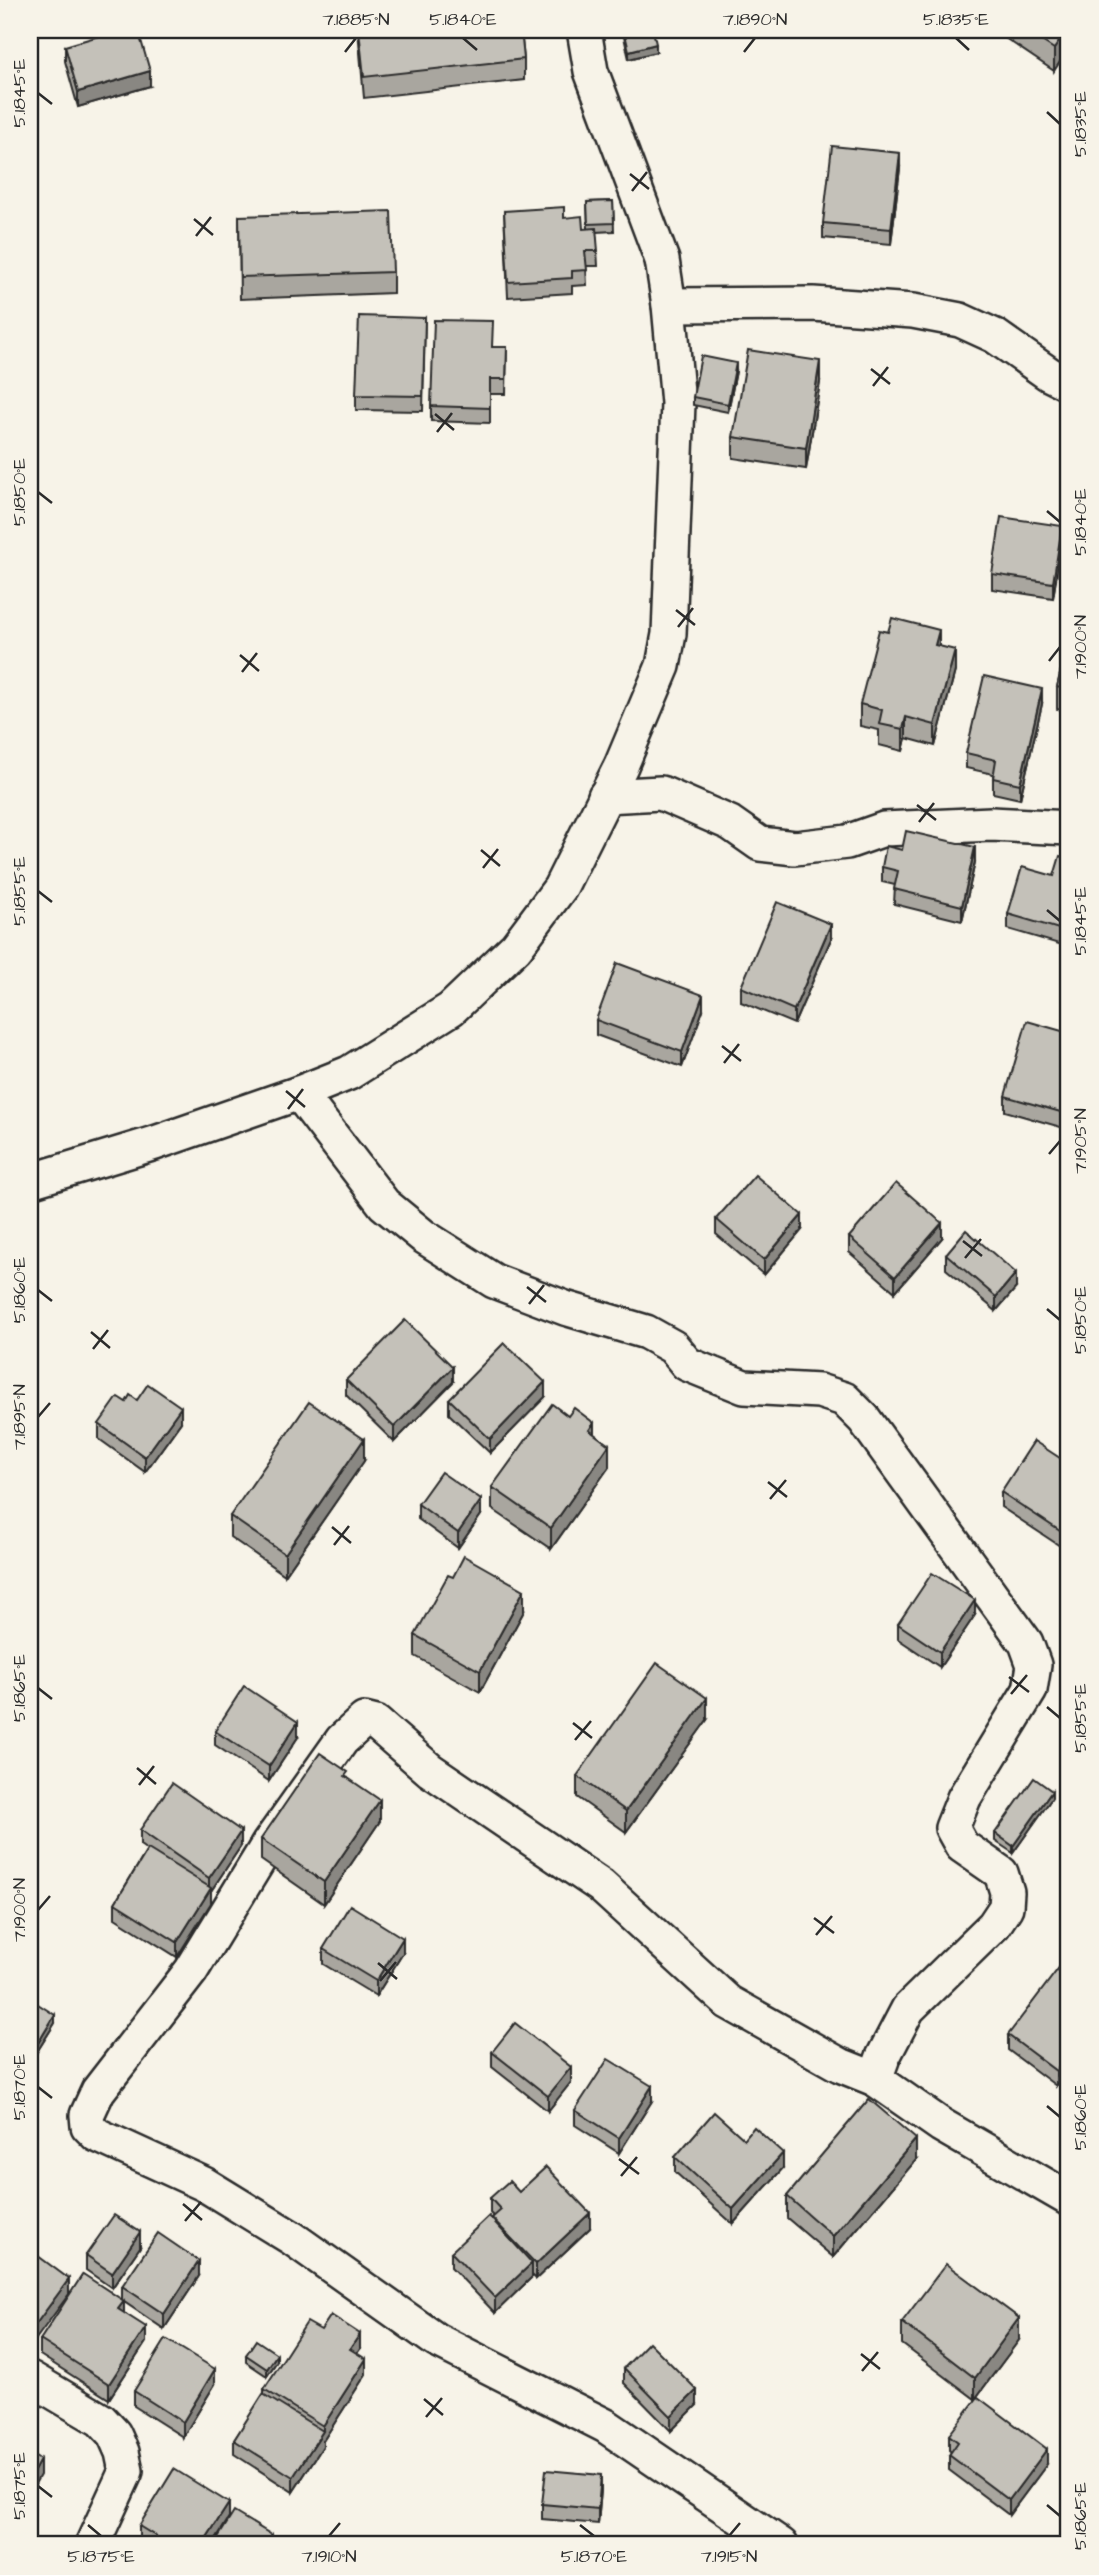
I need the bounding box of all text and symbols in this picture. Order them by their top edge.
text: 7.1885°N [322,7,390,32]
text: 5.1840°E [429,7,497,32]
text: 7.1890°N [723,7,787,32]
text: 5.1835°E [923,7,989,32]
text: 5.1845°E [7,58,32,127]
text: 5.1835°E [1068,91,1093,157]
text: 5.1850°E [7,458,32,526]
text: 5.1840°E [1068,488,1093,556]
text: 7.1900°N [1068,615,1093,679]
text: 5.1855°E [7,856,32,926]
text: 5.1845°E [1068,886,1093,955]
text: 7.1905°N [1068,1108,1093,1174]
text: 5.1860°E [7,1256,32,1323]
text: 5.1850°E [1068,1286,1093,1354]
text: 7.1895°N [7,1384,32,1450]
text: 5.1865°E [7,1654,32,1722]
text: 5.1855°E [1068,1683,1093,1753]
text: 7.1900°N [7,1878,32,1942]
text: 5.1870°E [7,2054,32,2120]
text: 5.1860°E [1068,2083,1093,2150]
text: 5.1875°E [7,2452,32,2520]
text: 5.1865°E [1068,2482,1093,2550]
text: 5.1875°E [67,2544,135,2569]
text: 7.1910°N [301,2544,357,2569]
text: 5.1870°E [561,2544,627,2569]
text: 7.1915°N [701,2544,757,2569]

